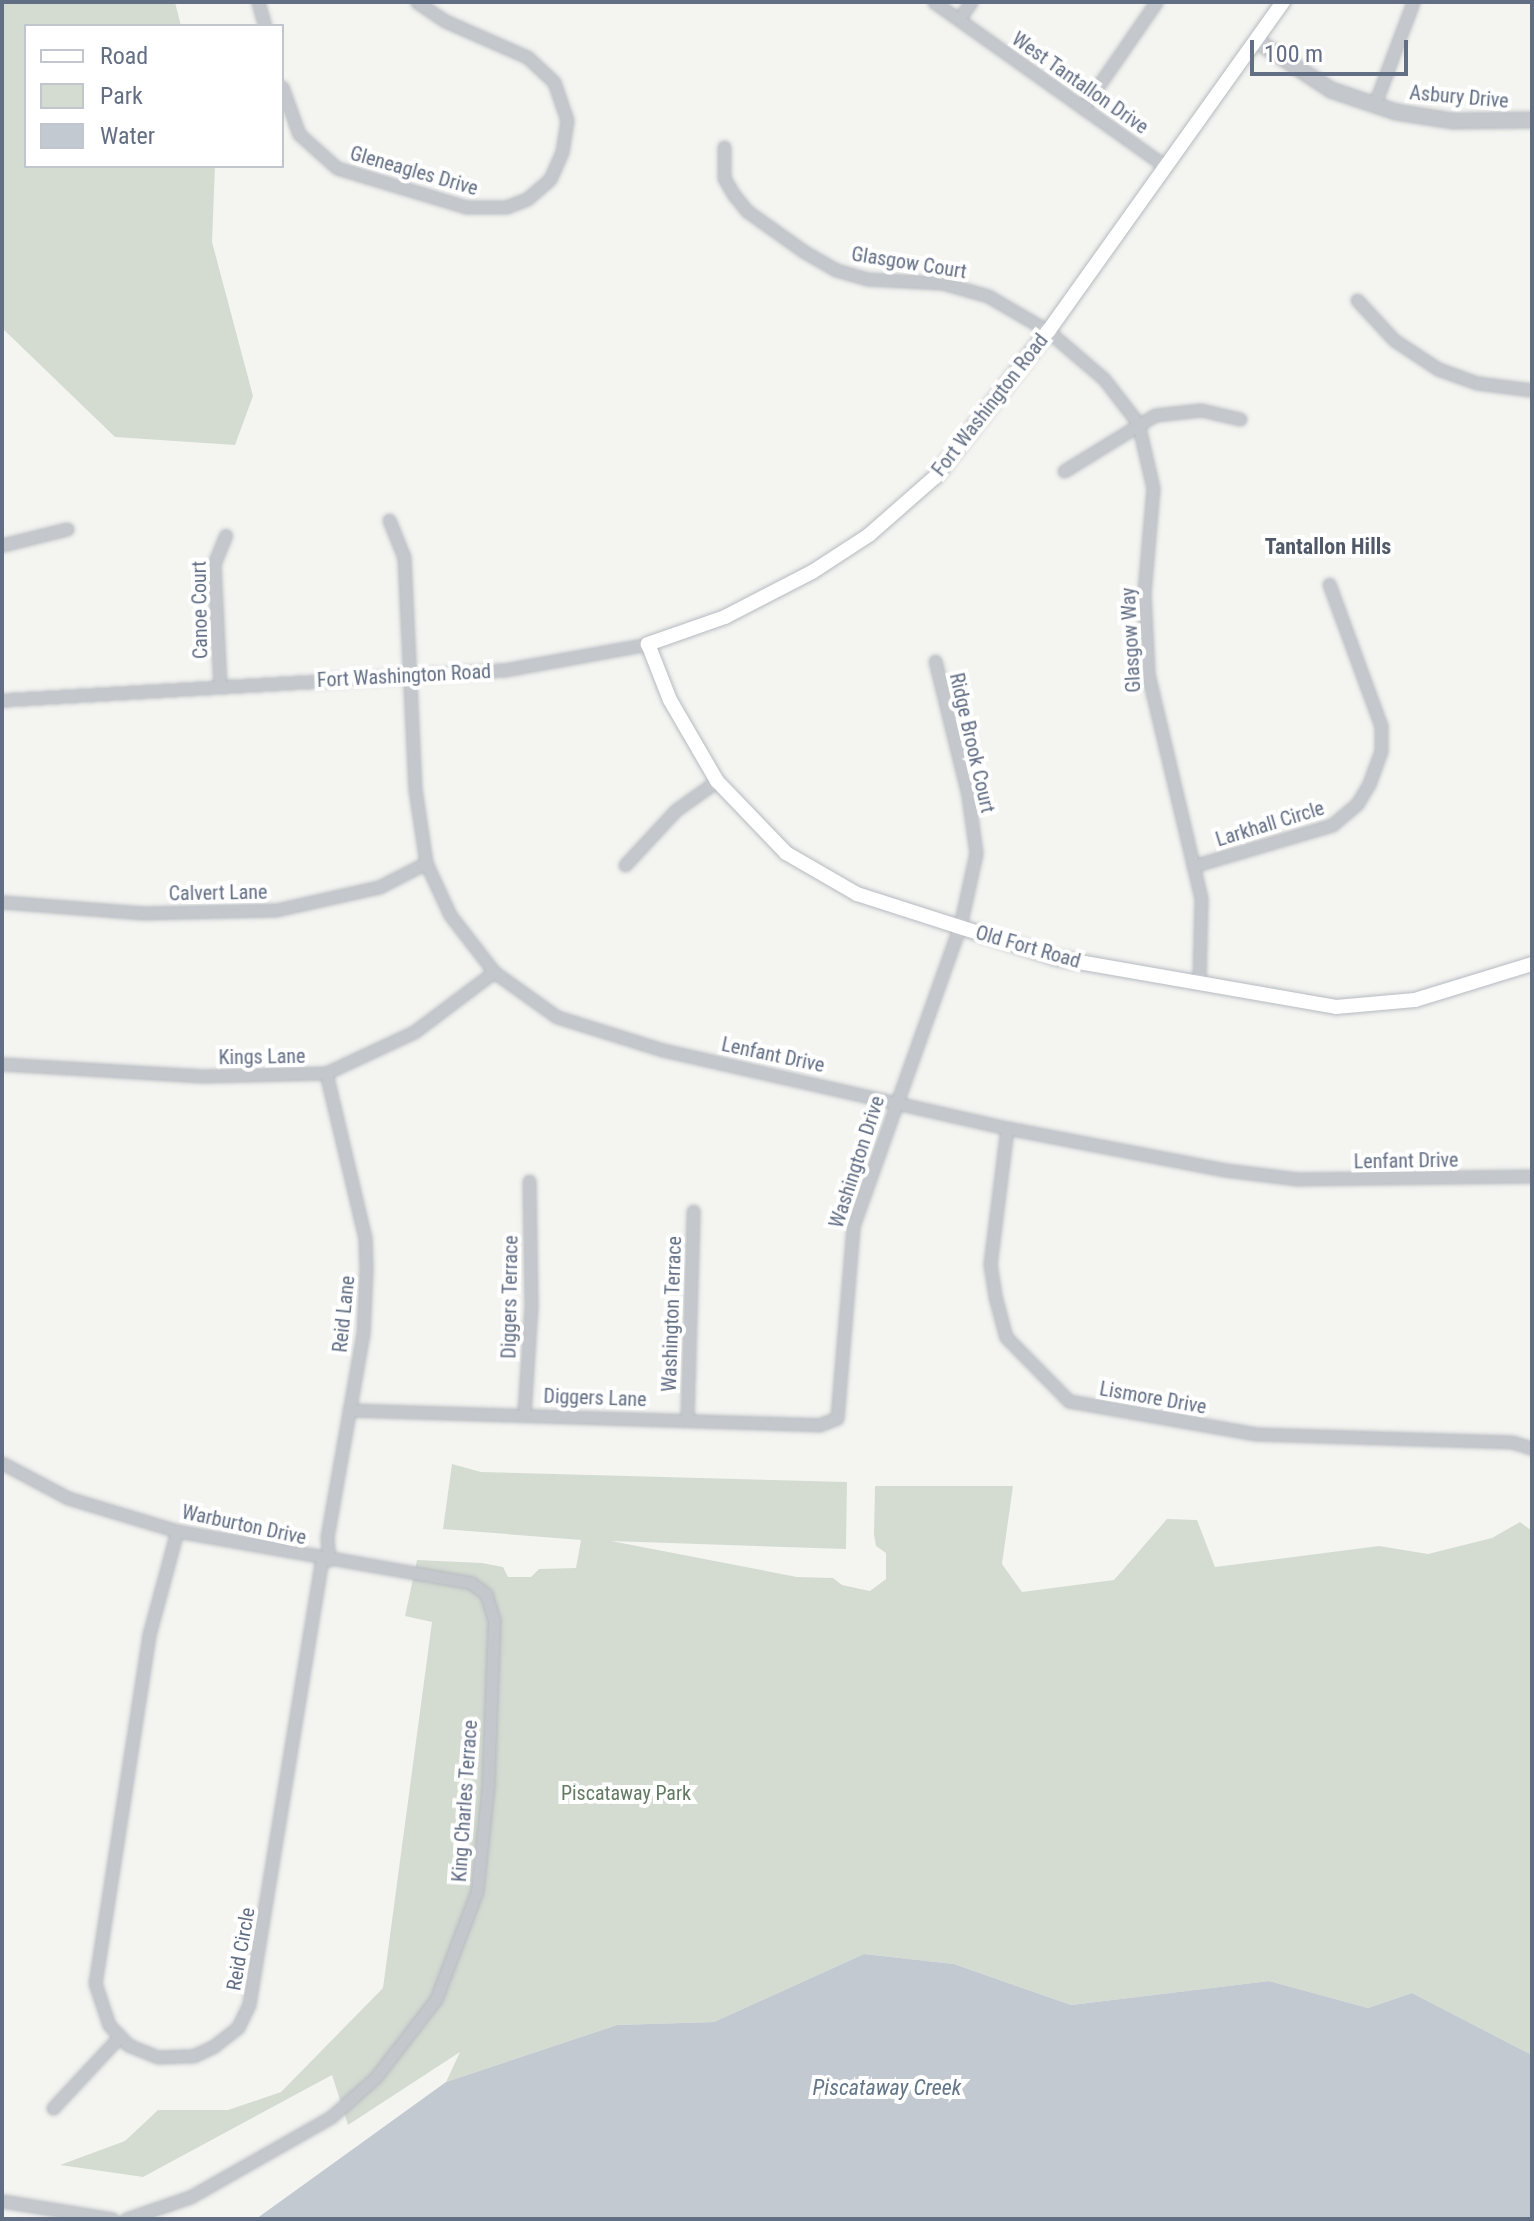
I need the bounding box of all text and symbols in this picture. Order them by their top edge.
legend [24,24,284,168]
scale bar [1254,24,1412,74]
street label: West Tantallon Drive [1007,27,1153,139]
text: 100 m [1264,40,1323,68]
text: Road [100,42,148,70]
street label: Asbury Drive [1409,81,1509,113]
text: Park [100,82,143,110]
text: Water [100,122,155,150]
street label: Gleneagles Drive [347,141,481,201]
street label: Glasgow Court [850,242,968,284]
street label: Fort Washington Road [927,329,1053,481]
district label: Tantallon Hills [1265,534,1391,560]
street label: Canoe Court [187,561,213,659]
street label: Glasgow Way [1116,587,1146,693]
street label: Fort Washington Road [316,659,492,693]
street label: Ridge Brook Court [944,671,1000,815]
street label: Larkhall Circle [1213,796,1327,852]
street label: Calvert Lane [169,880,267,906]
street label: Old Fort Road [973,921,1083,973]
street label: Lenfant Drive [719,1032,827,1078]
street label: Kings Lane [218,1044,306,1070]
street label: Washington Drive [824,1093,890,1231]
street label: Lenfant Drive [1354,1148,1458,1174]
street label: Diggers Terrace [497,1235,523,1359]
street label: Washington Terrace [657,1235,687,1393]
street label: Reid Lane [328,1274,360,1354]
street label: Lismore Drive [1098,1377,1208,1419]
street label: Diggers Lane [543,1384,647,1412]
street label: Warburton Drive [180,1500,308,1550]
street label: King Charles Terrace [447,1719,483,1883]
park label: Piscataway Park [561,1781,691,1805]
street label: Reid Circle [222,1905,260,1993]
water label: Piscataway Creek [813,2075,961,2101]

